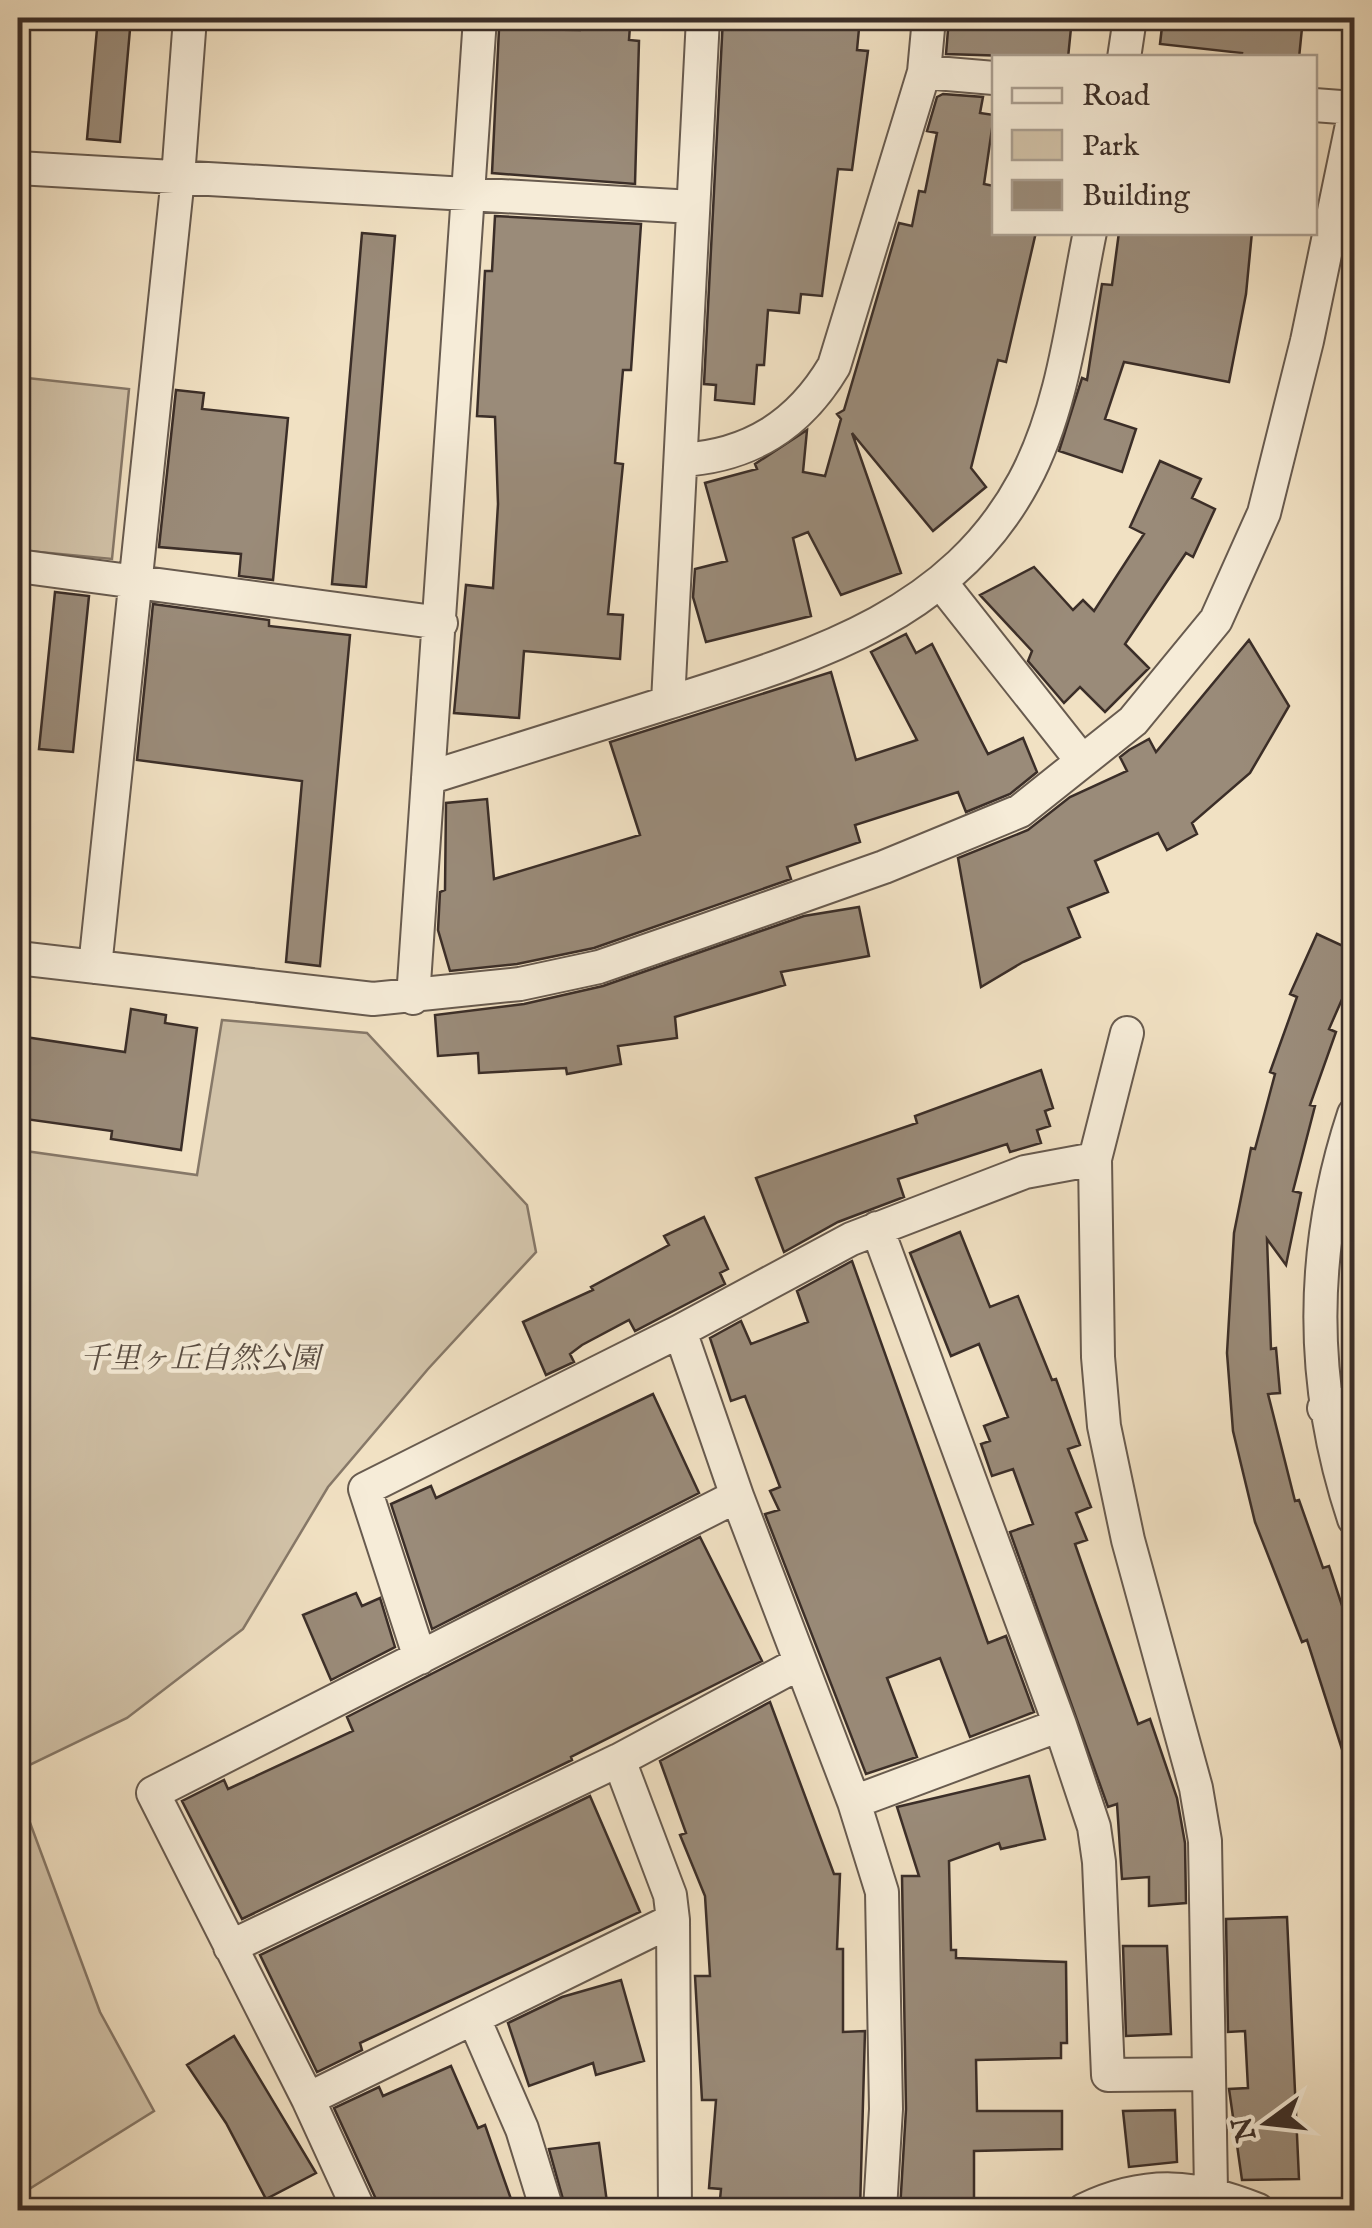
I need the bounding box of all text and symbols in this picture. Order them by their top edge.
legend [992,55,1317,235]
text: Road [1082,78,1151,116]
text: Park [1082,128,1140,166]
text: Building [1082,178,1191,216]
park label: 千里ヶ丘自然公園 [80,1341,325,1379]
north arrow [1217,2073,1317,2173]
text: N [1225,2113,1266,2146]

